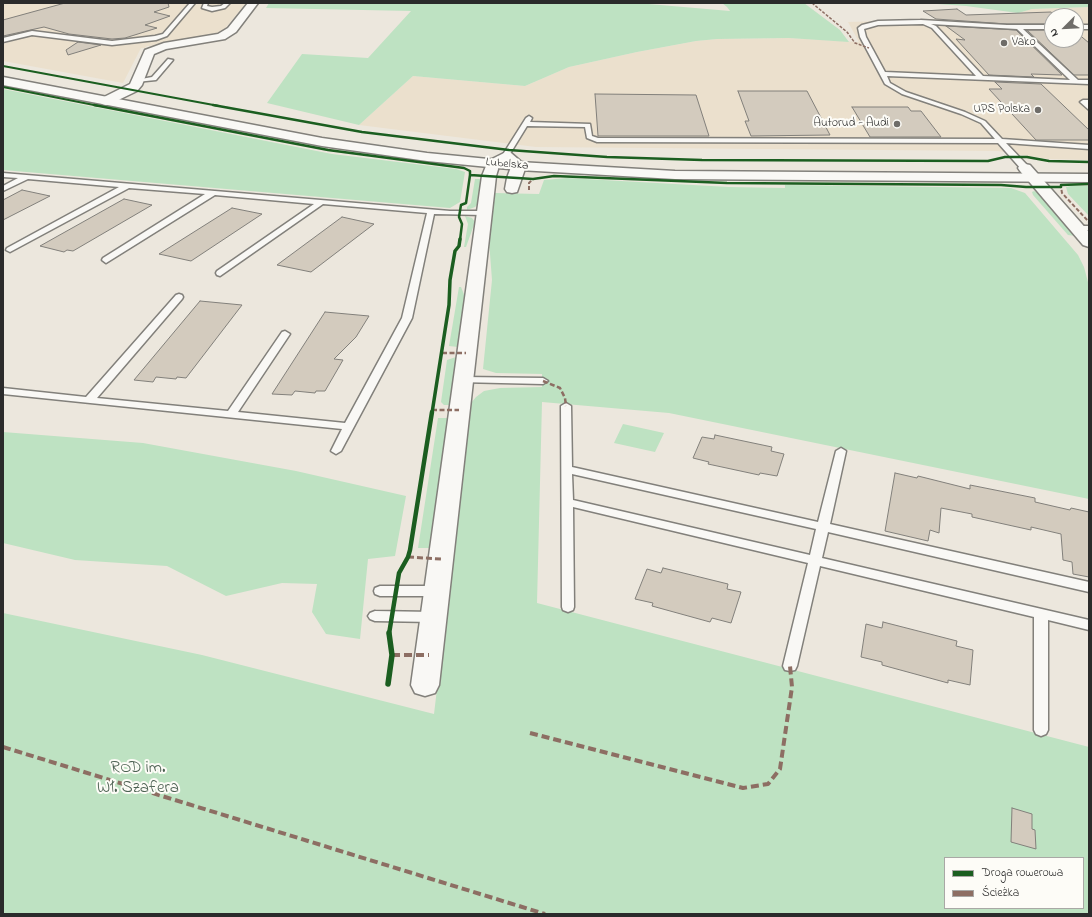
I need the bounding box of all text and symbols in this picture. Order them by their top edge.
north arrow [1044,8,1084,48]
text: N [1045,26,1063,39]
place label: Vako [1012,36,1036,50]
marker: Vako [999,38,1009,48]
place label: UPS Polska [974,103,1030,117]
marker: UPS Polska [1033,105,1043,115]
place label: Autorud - Audi [814,117,889,131]
marker: Autorud - Audi [892,119,902,129]
street label: Lubelska [485,156,529,174]
park label: ROD im. Wł. Szafera [97,759,179,799]
legend [944,857,1084,909]
text: Droga rowerowa [982,864,1063,882]
text: Ścieżka [982,884,1019,902]

